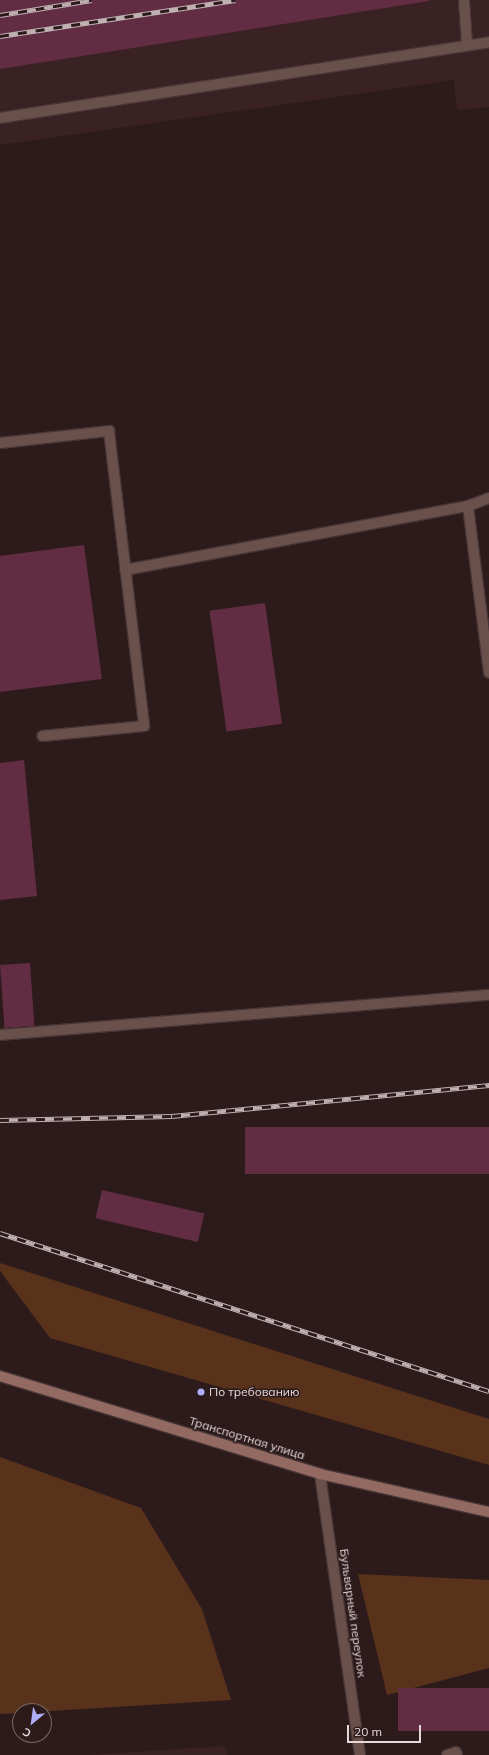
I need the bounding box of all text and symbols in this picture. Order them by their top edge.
place label: По требованию [209,1385,299,1399]
marker: По требованию [196,1387,206,1397]
street label: Транспортная улица [187,1414,307,1462]
street label: Бульварный переулок [337,1548,369,1678]
north arrow [12,1703,52,1743]
scale bar [349,1717,423,1743]
text: 20 m [354,1724,382,1739]
text: С [20,1725,33,1741]

